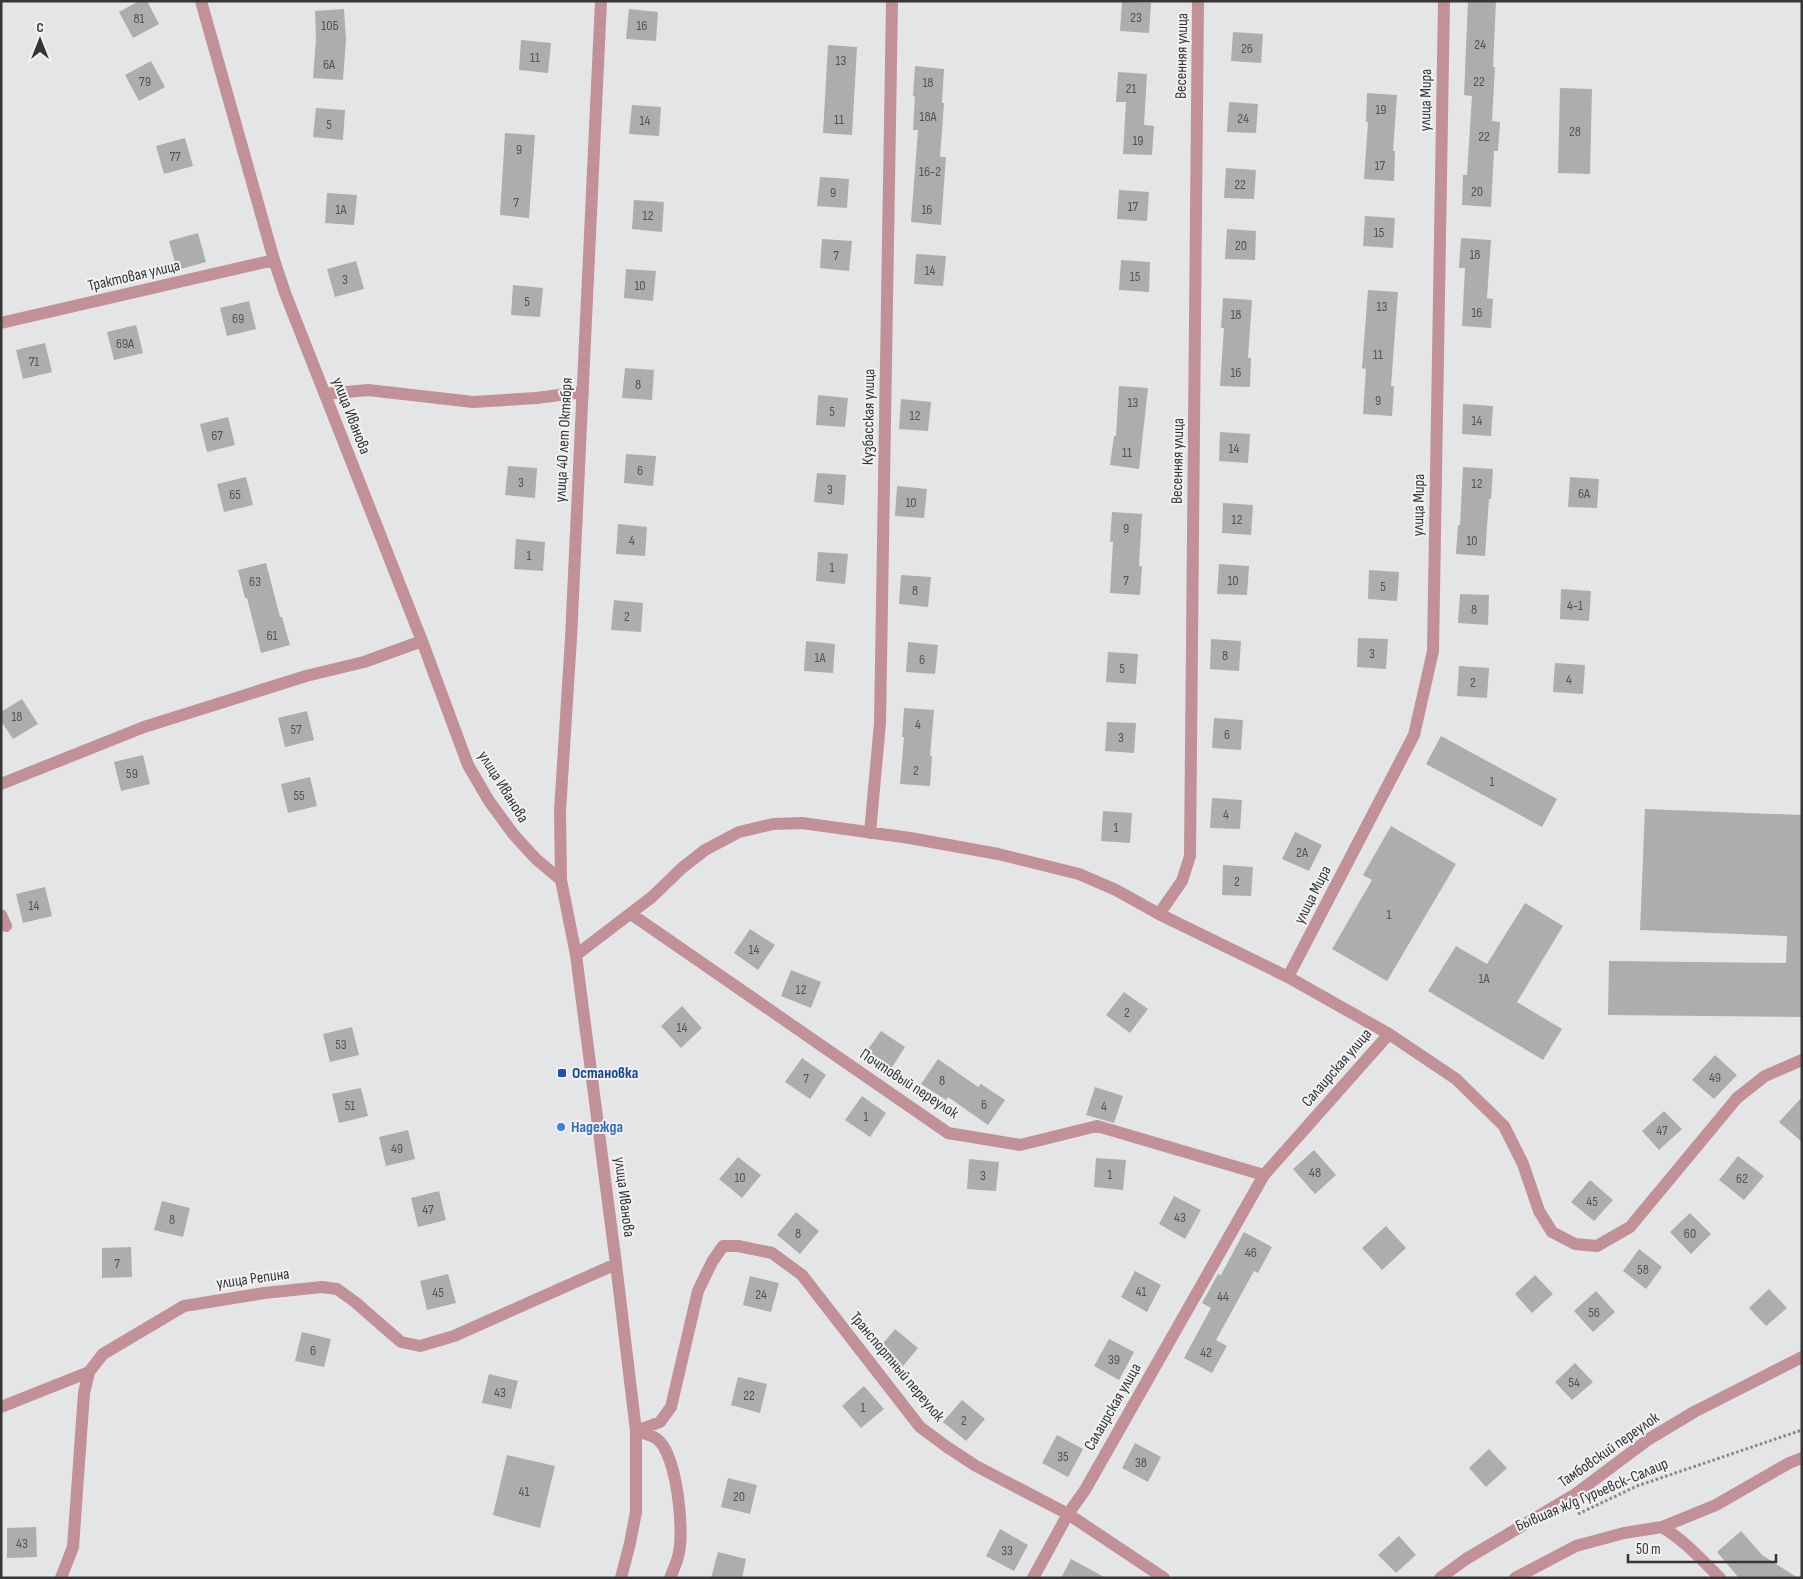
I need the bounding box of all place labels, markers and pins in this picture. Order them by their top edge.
place label: Остановка [572,1064,638,1083]
marker: Остановка [556,1067,568,1079]
place label: Надежда [571,1118,623,1137]
marker: Надежда [555,1121,567,1133]

